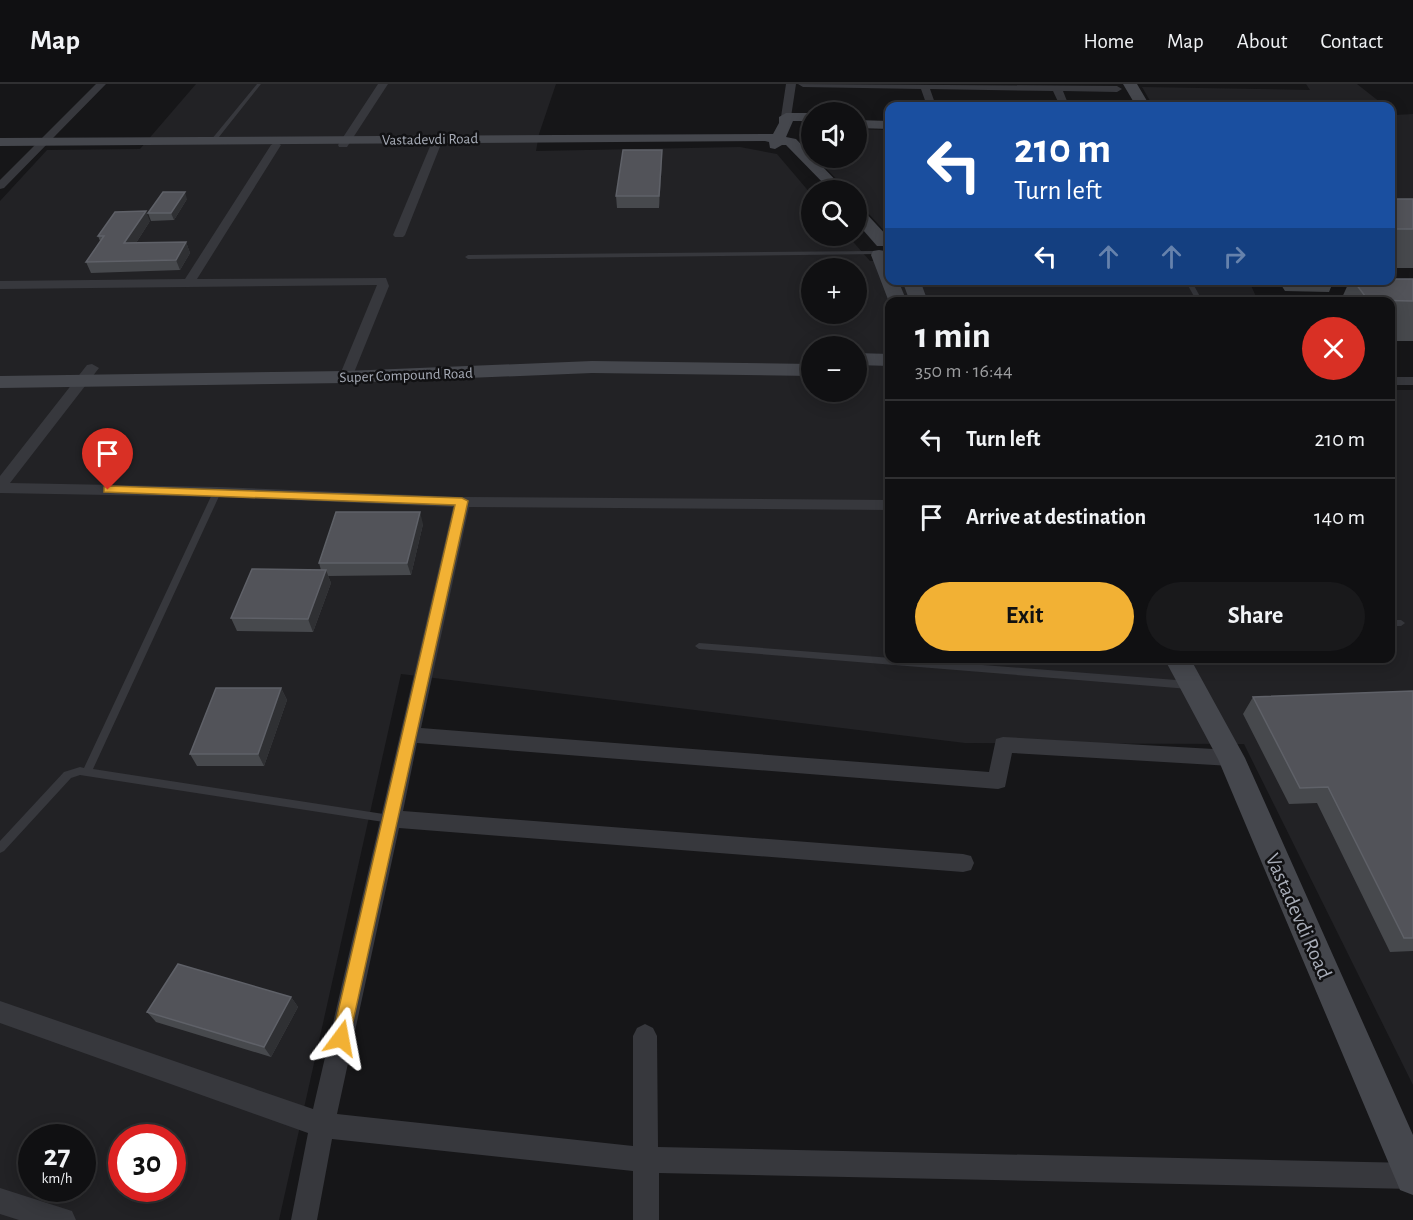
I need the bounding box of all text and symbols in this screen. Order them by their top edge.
text: Map [30,27,80,55]
text: Home [1083,31,1134,52]
text: Map [1167,31,1204,52]
text: About [1237,31,1287,52]
text: Contact [1320,31,1383,52]
map controls [801,102,867,402]
button: sound [801,102,867,168]
icon: left [915,126,993,204]
text: 210 m [1014,128,1111,170]
street label: Vastadevdi Road [382,131,479,148]
text: Turn left [1014,177,1102,204]
button: search [801,180,867,246]
icon: left [1029,240,1062,273]
icon: ahead [1092,240,1125,273]
icon: ahead [1155,240,1188,273]
icon: right [1218,240,1251,273]
button: + [801,258,867,324]
button: close [1302,317,1365,380]
text: 1 min [915,318,991,354]
button: − [801,336,867,402]
text: 350 m · 16:44 [915,361,1013,381]
street label: Super Compound Road [339,366,473,385]
icon: left [915,423,948,456]
pin [82,428,133,490]
text: Turn left [966,428,1040,450]
text: 210 m [1315,428,1365,450]
icon: arrive [91,437,124,470]
icon: arrive [915,501,948,534]
text: Arrive at destination [966,506,1146,528]
text: 140 m [1314,506,1365,528]
button: Exit [915,582,1134,651]
button: Share [1146,582,1365,651]
street label: Vastadevdi Road [1262,850,1336,982]
position arrow [309,1006,373,1070]
speed limit sign: 30 [108,1124,186,1202]
text: 27 [43,1141,71,1171]
text: km/h [42,1171,72,1186]

